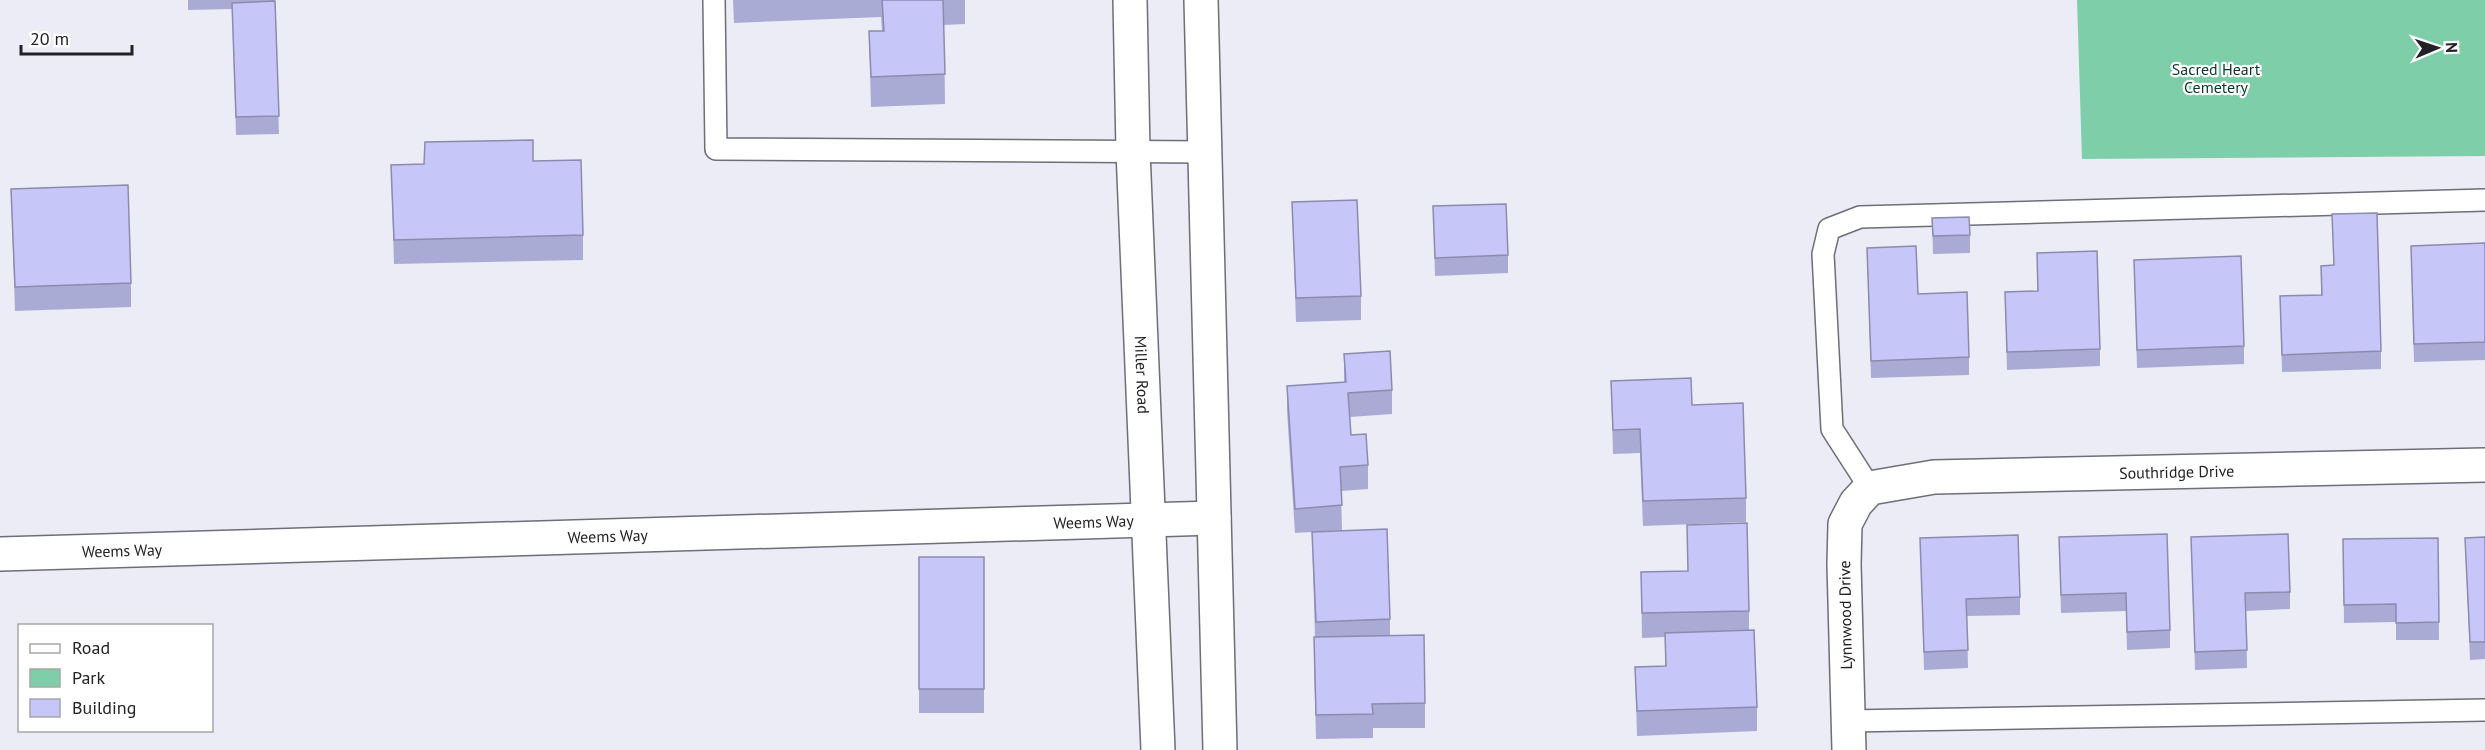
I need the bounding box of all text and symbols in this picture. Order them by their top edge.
scale bar [21,18,132,56]
north arrow [2407,18,2467,78]
text: 20 m [30,27,69,50]
text: N [2442,42,2462,53]
park label: Sacred Heart Cemetery [2172,59,2261,97]
street label: Miller Road [1131,335,1154,414]
street label: Southridge Drive [2119,460,2234,483]
street label: Weems Way [1053,510,1135,533]
street label: Weems Way [567,525,649,547]
street label: Weems Way [81,539,163,562]
street label: Lynnwood Drive [1834,560,1856,670]
legend [18,624,213,732]
text: Road [72,636,110,659]
text: Park [72,666,105,689]
text: Building [72,696,136,719]

